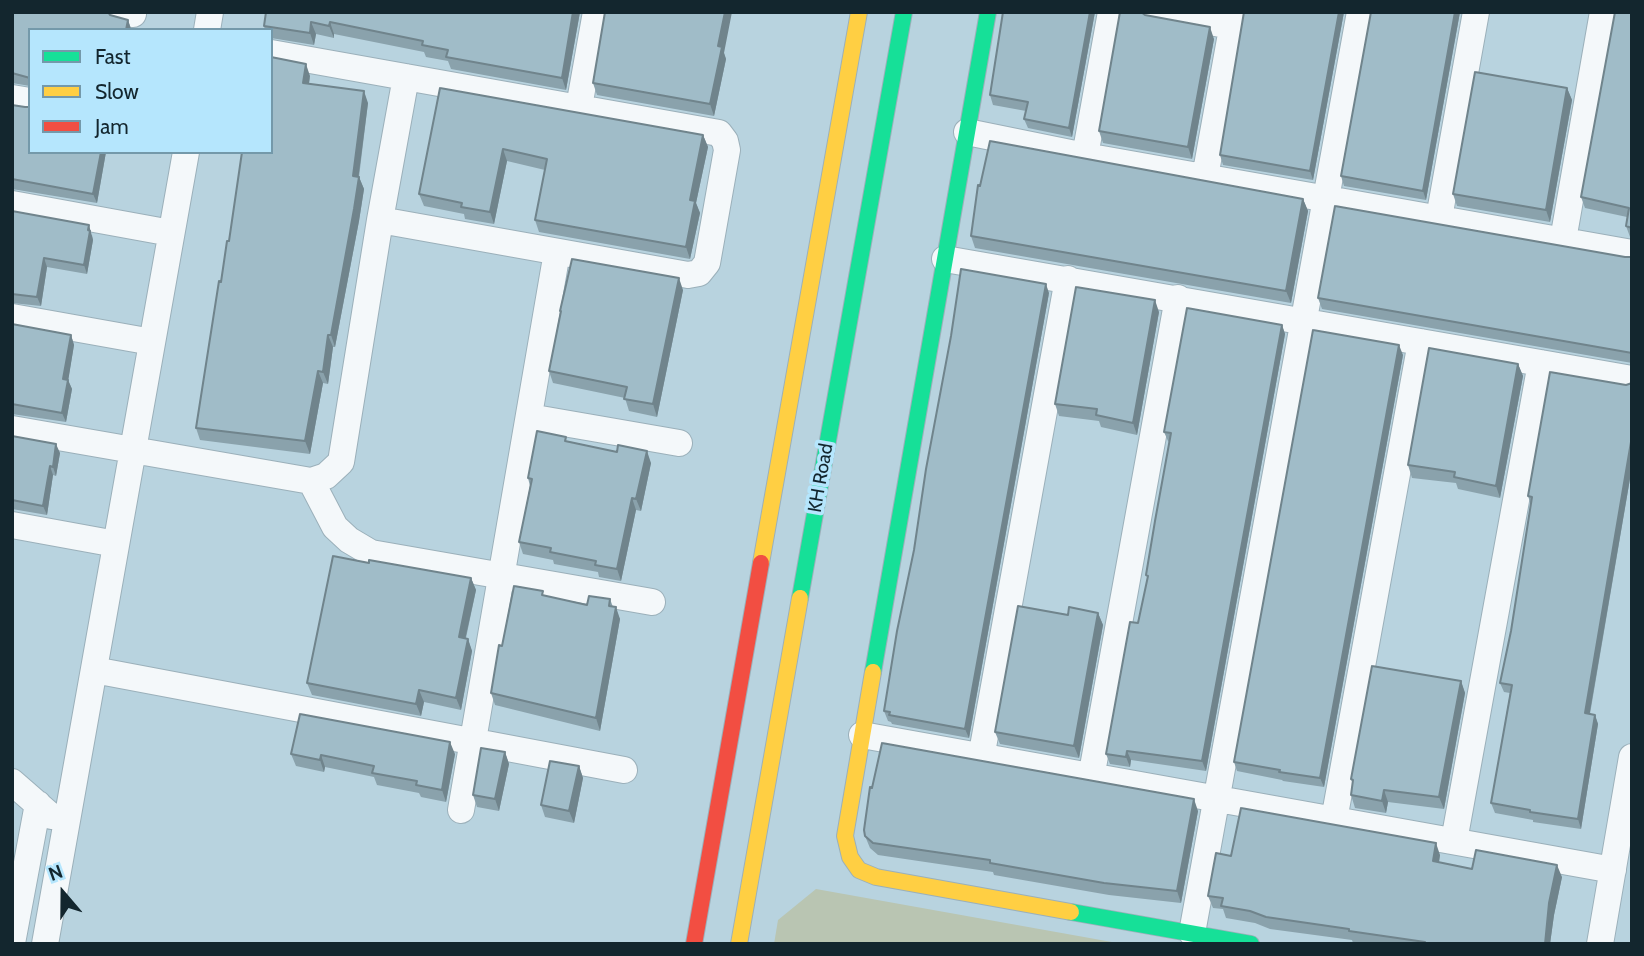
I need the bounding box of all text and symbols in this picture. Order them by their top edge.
legend [28,28,273,154]
text: Fast [95,44,131,69]
text: Slow [95,79,139,104]
text: Jam [95,114,129,139]
street label: KH Road [804,442,838,514]
north arrow [28,858,98,928]
text: N [45,860,66,886]

